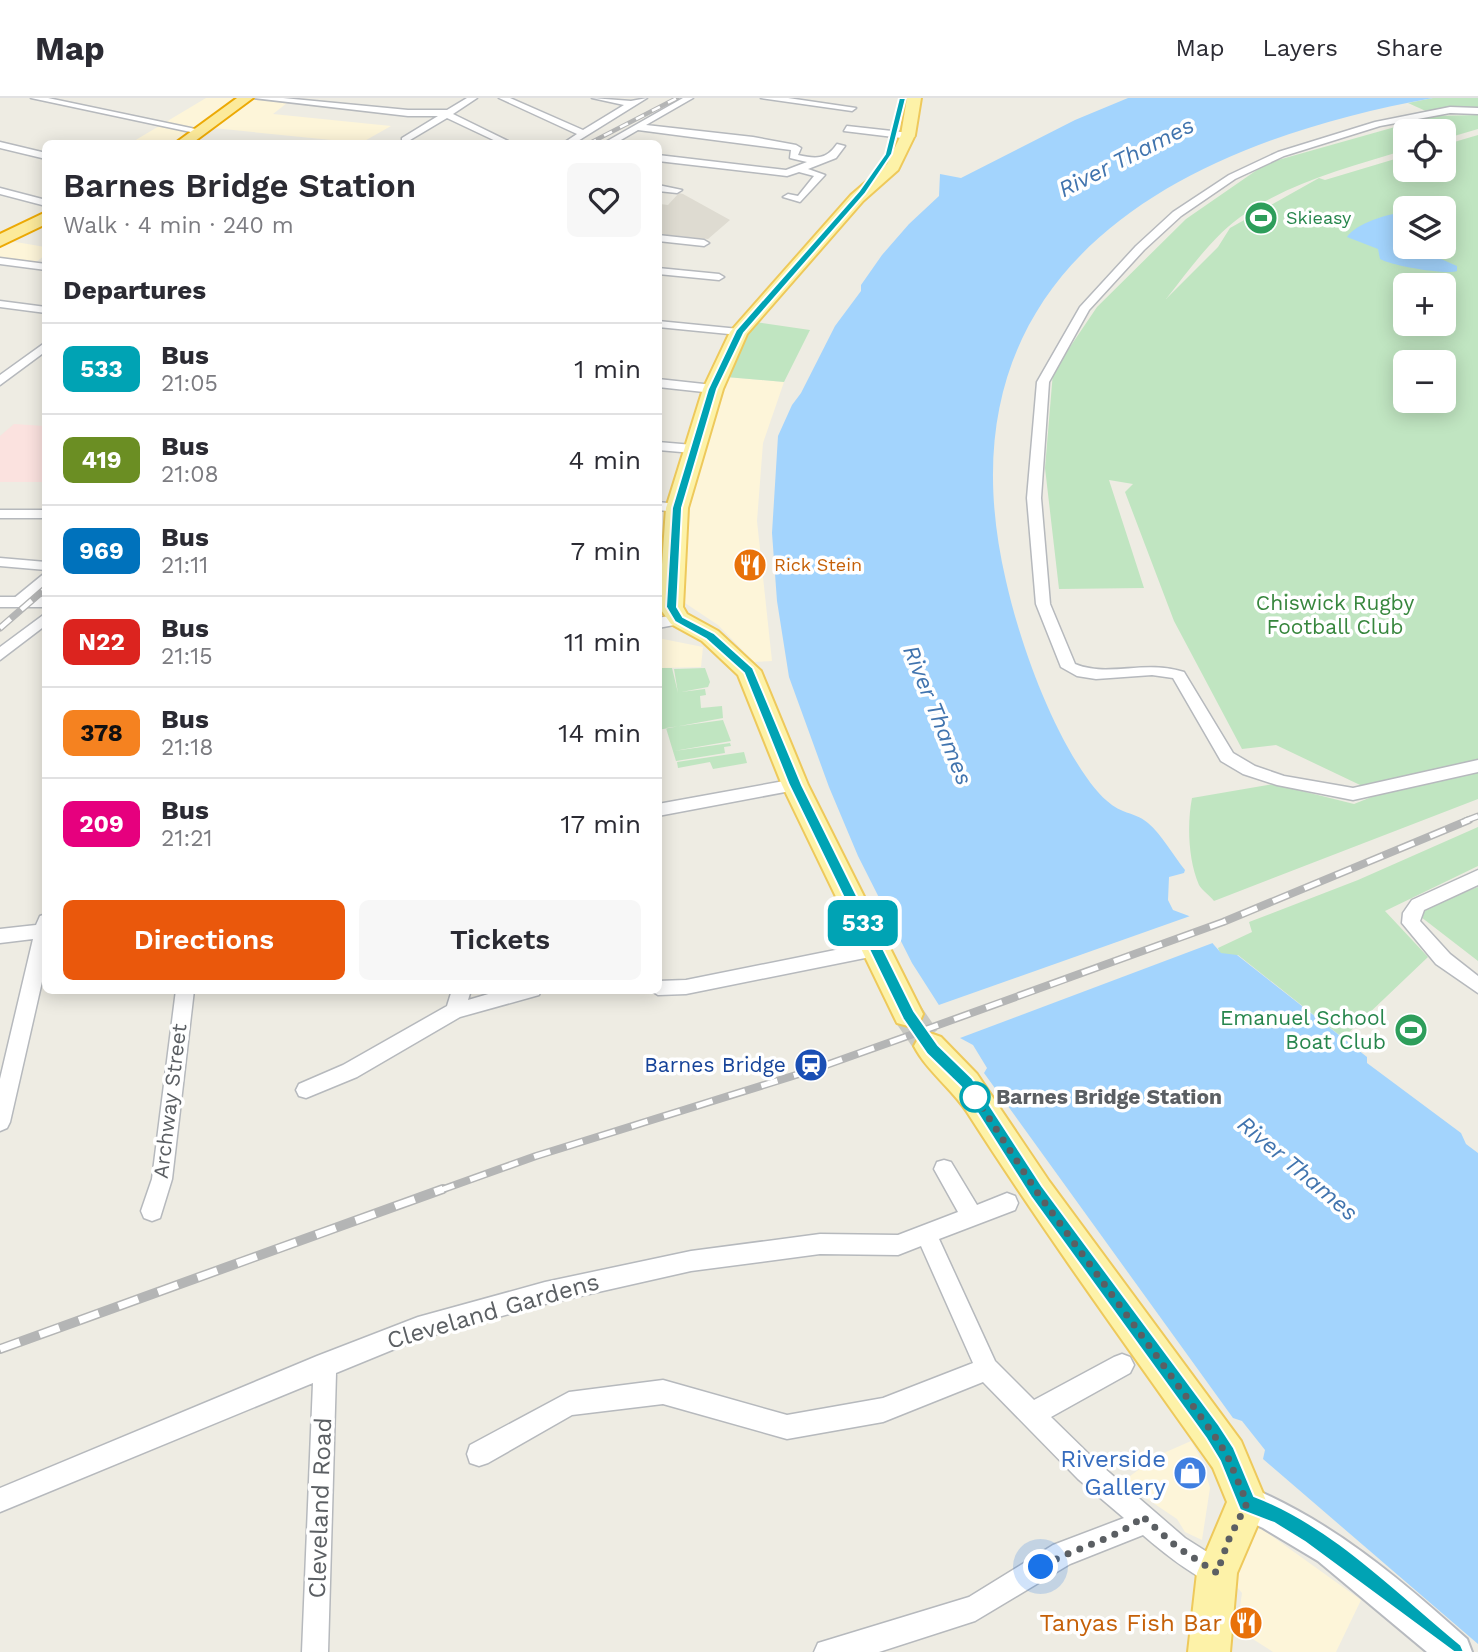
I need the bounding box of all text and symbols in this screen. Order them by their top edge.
text: Map [35,29,105,68]
text: Map [1176,34,1224,62]
text: Layers [1262,34,1338,62]
text: Share [1376,34,1443,62]
water label: River Thames [1054,112,1199,203]
map controls [1393,119,1456,413]
button: locate [1393,119,1456,182]
button: heart [567,163,641,237]
text: Barnes Bridge Station [63,166,416,205]
button: layers [1393,196,1456,259]
sports icon: Skieasy [1242,199,1280,237]
place label: Skieasy [1286,207,1352,228]
text: Walk · 4 min · 240 m [63,212,294,239]
button: + [1393,273,1456,336]
text: Departures [63,275,206,305]
text: Bus [161,340,209,370]
button: − [1393,350,1456,413]
text: 1 min [574,354,641,384]
text: 533 [80,355,123,383]
text: 21:05 [161,370,218,397]
text: Bus [161,431,209,461]
text: 4 min [568,445,641,475]
text: 419 [81,446,122,474]
text: 21:08 [161,461,219,488]
text: Bus [161,522,209,552]
text: 7 min [571,536,641,566]
text: 969 [79,537,124,565]
restaurant icon: Rick Stein [731,546,769,584]
text: 21:11 [161,552,208,579]
place label: Rick Stein [774,554,862,575]
park label: Chiswick Rugby Football Club [1256,590,1414,639]
text: Bus [161,613,209,643]
text: 11 min [564,627,641,657]
text: N22 [78,628,125,656]
water label: River Thames [897,641,978,789]
text: 21:15 [161,643,213,670]
text: Bus [161,704,209,734]
text: 14 min [558,718,641,748]
text: 378 [80,719,123,747]
text: 21:18 [161,734,213,761]
text: Bus [161,795,209,825]
text: 17 min [560,809,641,839]
text: 209 [79,810,124,838]
text: 21:21 [161,825,213,852]
button: Directions [63,900,345,980]
button: Tickets [359,900,641,980]
line badge: 533 [823,900,903,946]
text: 533 [842,909,884,937]
place label: Emanuel School Boat Club [1220,1005,1387,1054]
sports icon: Emanuel School Boat Club [1392,1011,1430,1049]
street label: Archway Street [148,1022,191,1180]
station icon: Barnes Bridge [792,1046,830,1084]
place label: Barnes Bridge [644,1052,786,1077]
marker: Barnes Bridge Station [960,1082,990,1112]
place label: Barnes Bridge Station [996,1084,1222,1109]
water label: River Thames [1232,1110,1363,1227]
street label: Cleveland Gardens [384,1267,602,1355]
street label: Cleveland Road [303,1417,337,1599]
place label: Riverside Gallery [1060,1445,1167,1501]
shop icon: Riverside Gallery [1171,1454,1209,1492]
your location [1023,1549,1058,1584]
restaurant icon: Tanyas Fish Bar [1227,1604,1265,1642]
place label: Tanyas Fish Bar [1040,1609,1222,1637]

